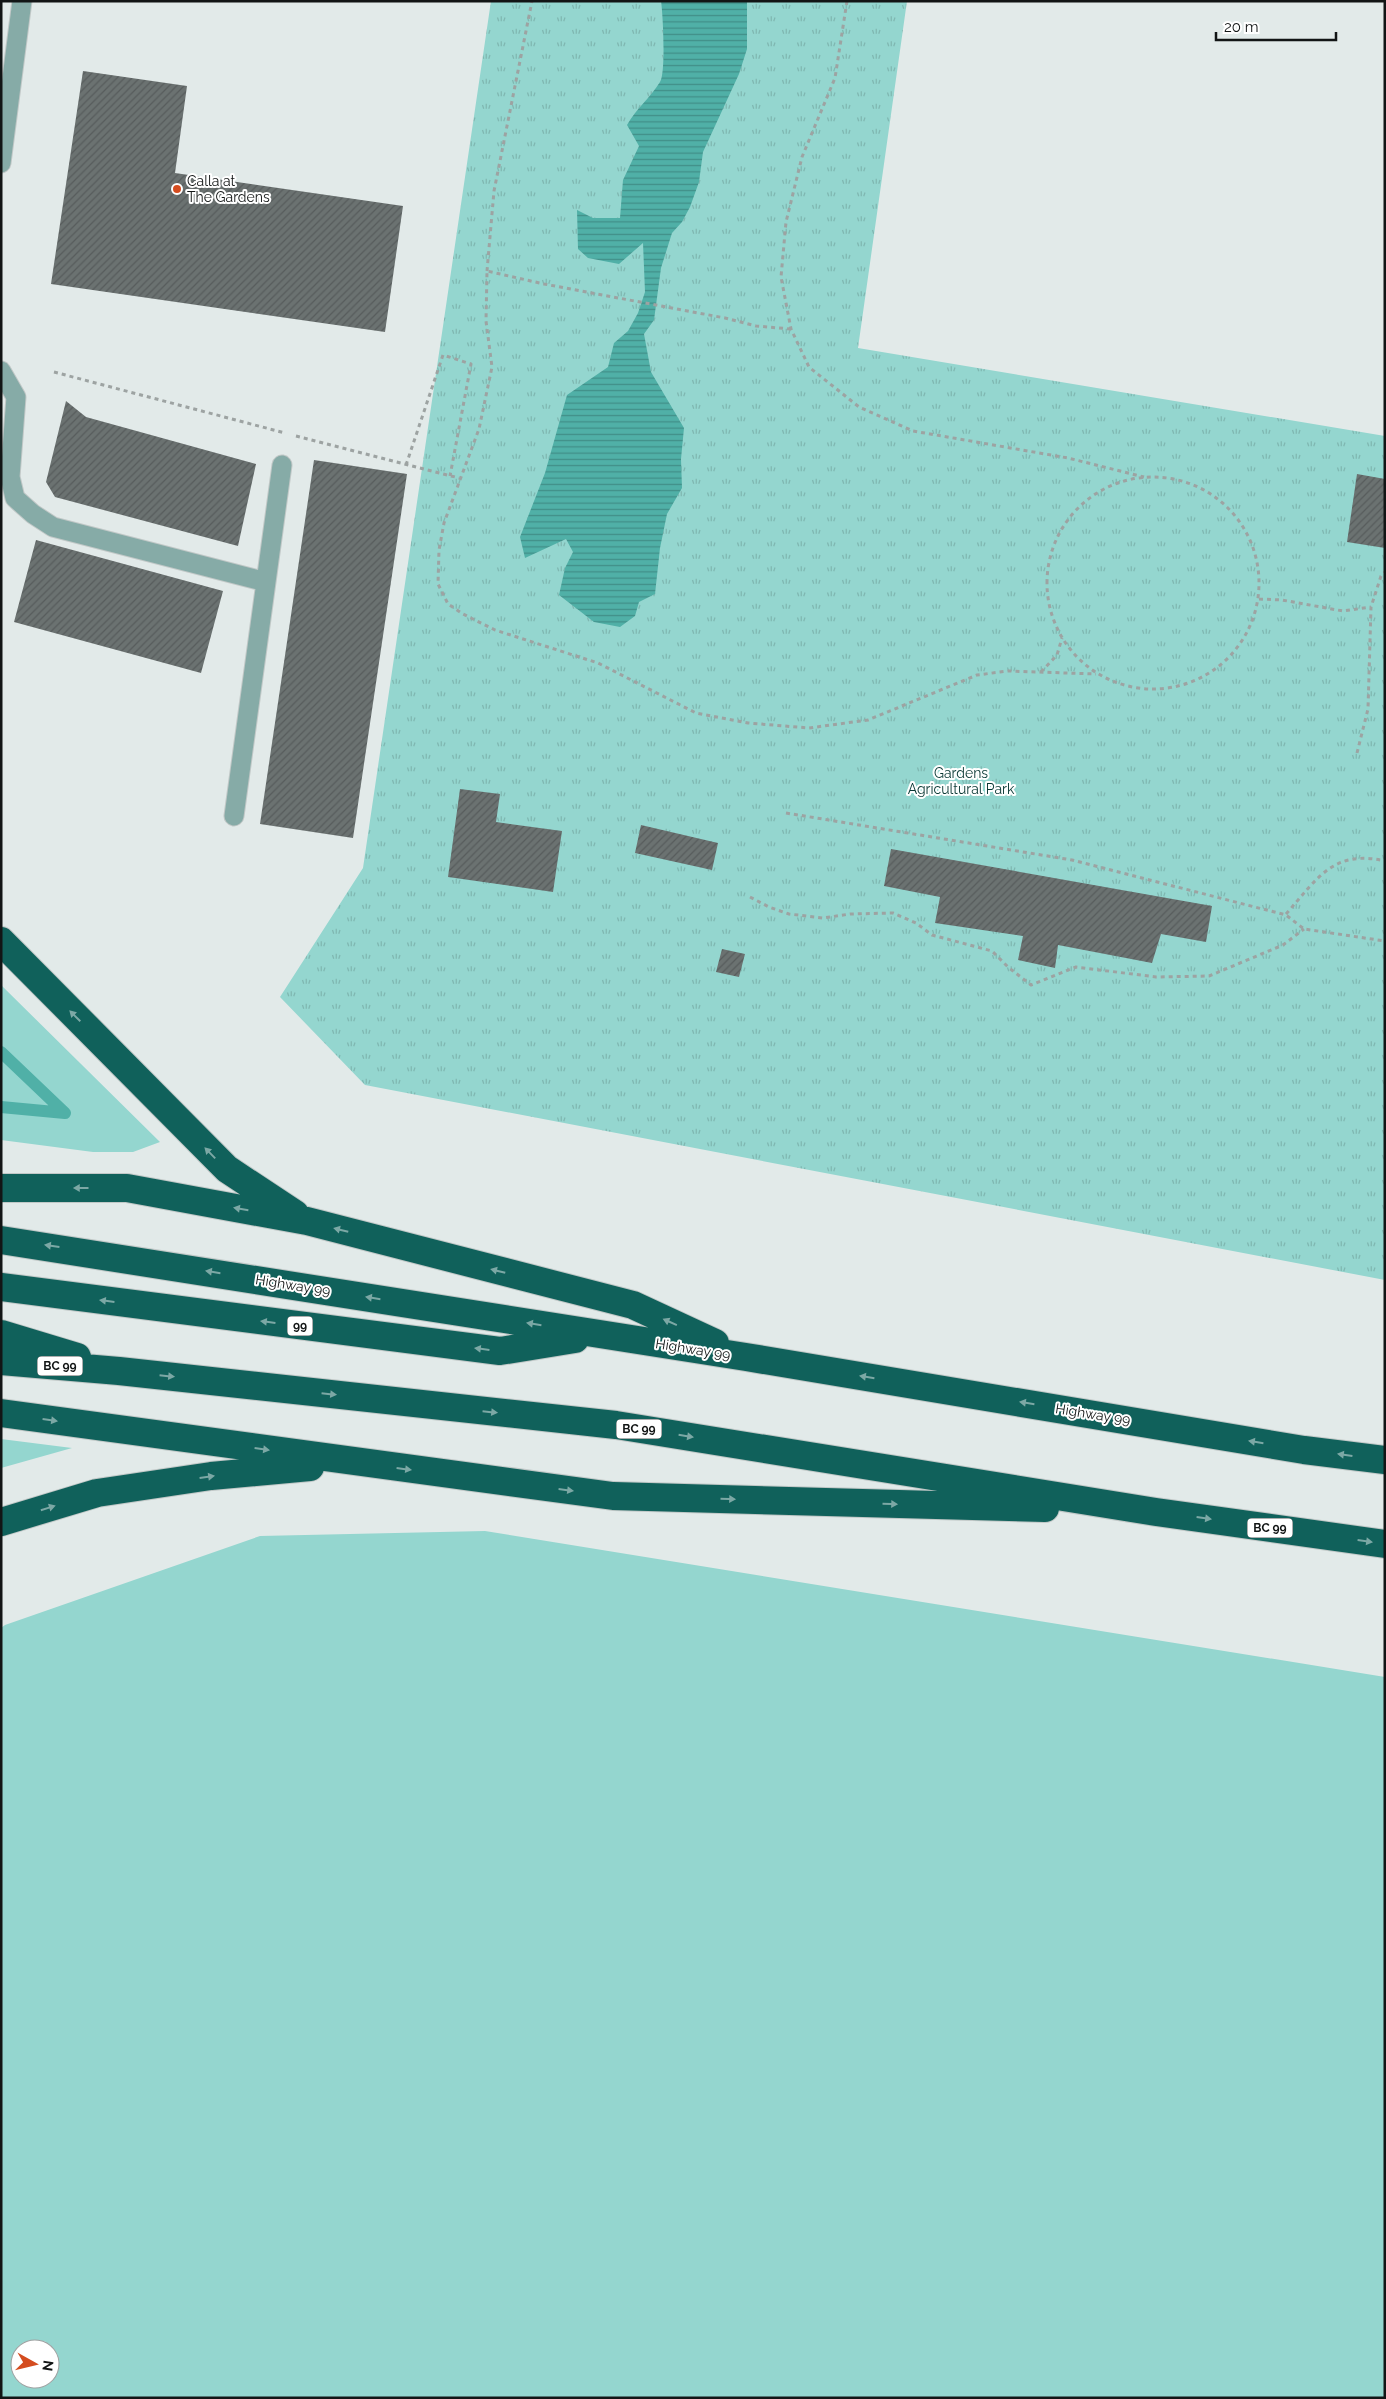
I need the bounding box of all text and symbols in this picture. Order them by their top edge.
scale bar [1216,10,1336,42]
text: 20 m [1224,18,1259,36]
place label: Calla at The Gardens [187,173,270,205]
marker: Calla at The Gardens [171,183,183,195]
park label: Gardens Agricultural Park [908,765,1015,797]
one-way arrow [69,1010,81,1022]
one-way arrow [204,1147,216,1159]
one-way arrow [73,1184,89,1192]
one-way arrow [233,1205,249,1213]
one-way arrow [333,1226,348,1234]
one-way arrow [44,1242,60,1250]
one-way arrow [491,1266,506,1274]
one-way arrow [204,1268,220,1276]
street label: Highway 99 [254,1271,332,1299]
one-way arrow [365,1294,381,1302]
one-way arrow [99,1297,115,1305]
road number: 99 [288,1316,312,1335]
one-way arrow [260,1318,276,1326]
one-way arrow [663,1318,677,1326]
one-way arrow [525,1320,541,1328]
street label: Highway 99 [654,1335,732,1363]
one-way arrow [473,1345,489,1353]
road number: BC 99 [38,1356,82,1375]
one-way arrow [858,1372,874,1380]
one-way arrow [160,1373,176,1381]
one-way arrow [321,1390,337,1398]
one-way arrow [1019,1399,1035,1407]
street label: Highway 99 [1054,1400,1132,1428]
one-way arrow [483,1408,499,1416]
one-way arrow [42,1416,58,1424]
road number: BC 99 [616,1420,662,1438]
one-way arrow [679,1433,695,1441]
one-way arrow [1248,1437,1264,1445]
one-way arrow [255,1445,271,1453]
one-way arrow [1336,1451,1352,1459]
one-way arrow [397,1465,413,1473]
one-way arrow [199,1472,215,1480]
one-way arrow [558,1486,574,1494]
one-way arrow [720,1495,736,1503]
one-way arrow [882,1500,898,1508]
one-way arrow [41,1504,56,1512]
one-way arrow [1197,1515,1213,1523]
road number: BC 99 [1248,1519,1292,1538]
one-way arrow [1357,1537,1373,1545]
north arrow [10,2339,60,2389]
text: N [39,2359,57,2372]

